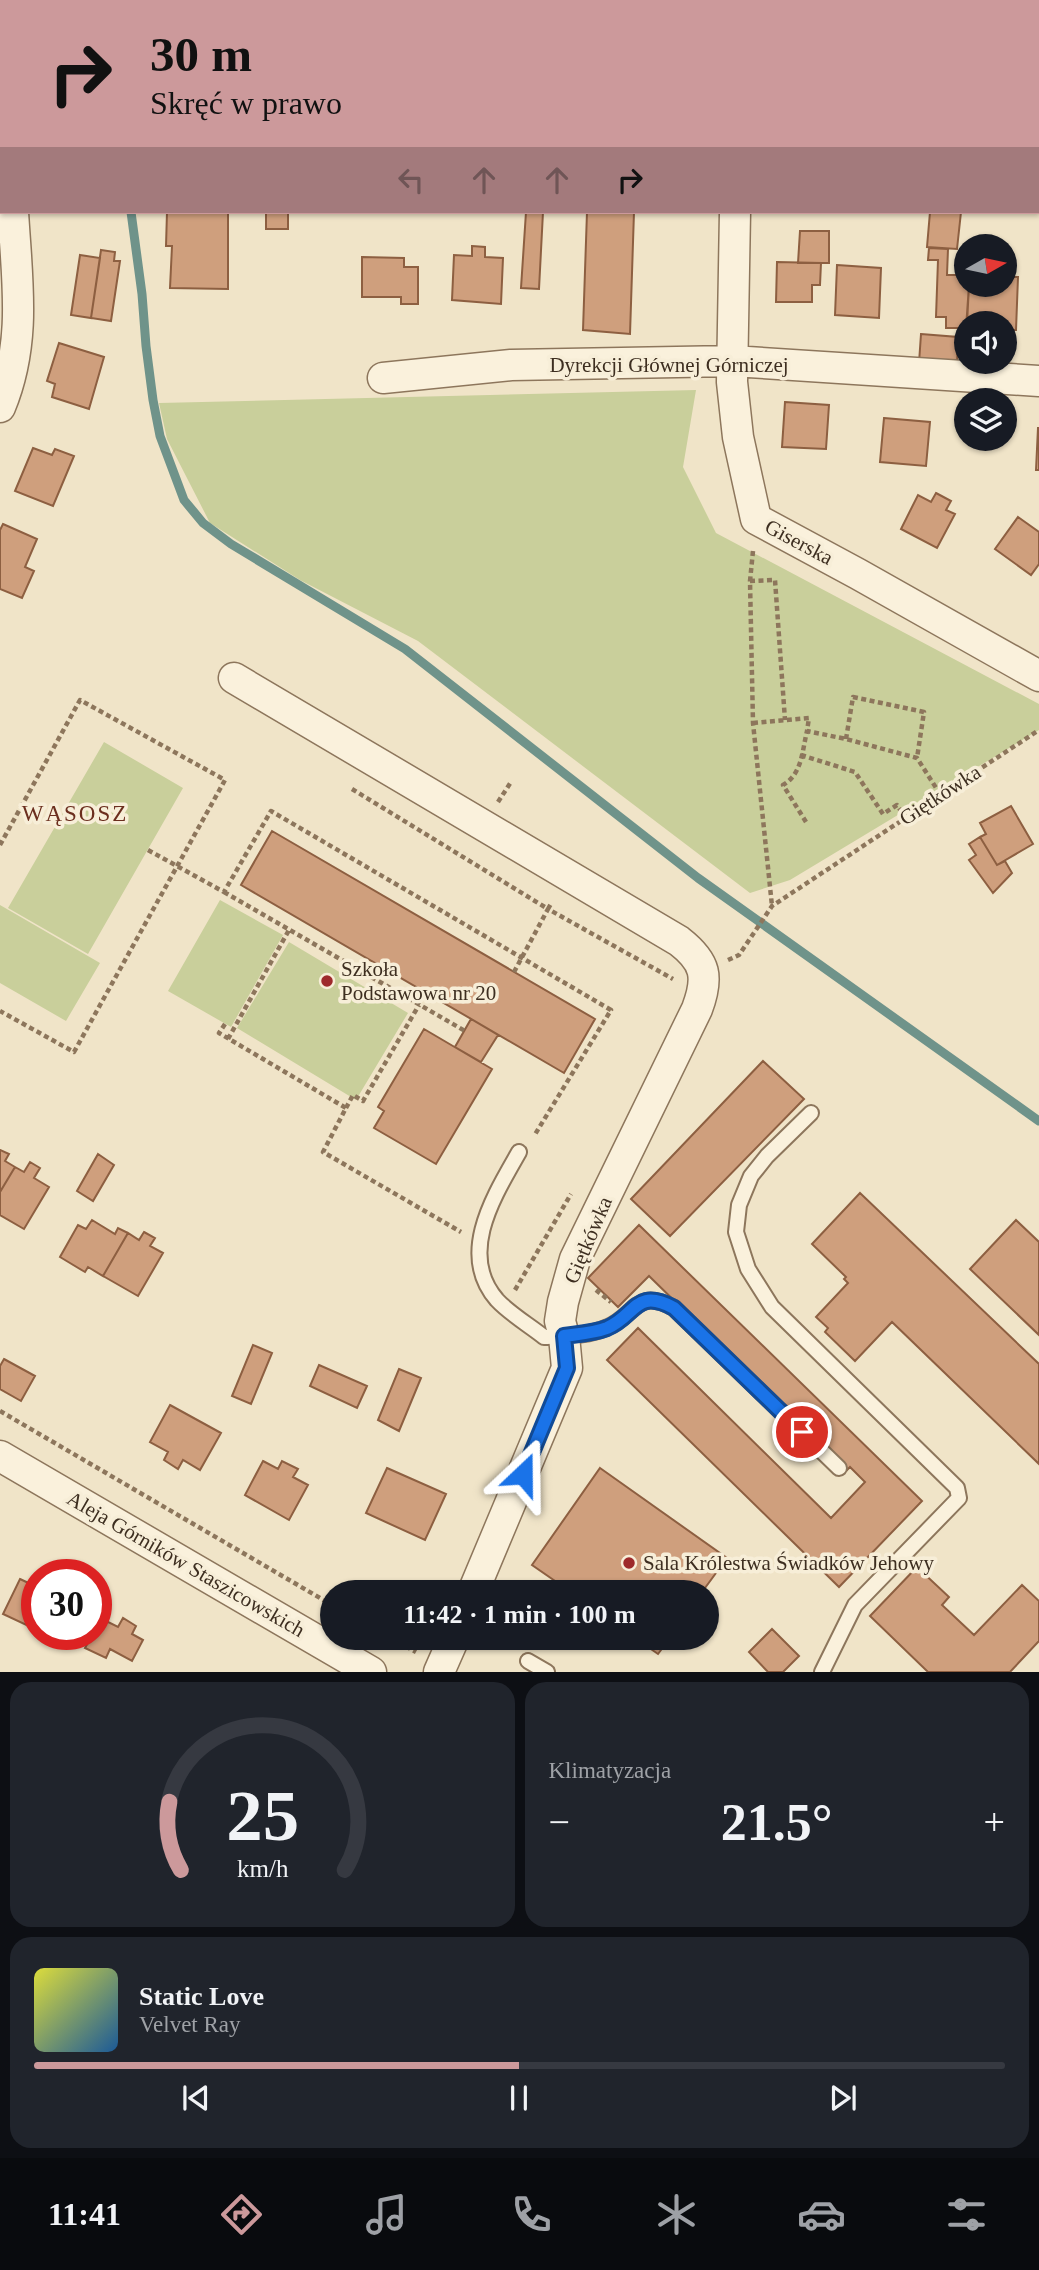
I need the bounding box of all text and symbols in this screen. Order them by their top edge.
text: 30 m [150,27,252,82]
icon: right [35,28,126,119]
text: Skręć w prawo [150,85,342,121]
icon: left [392,161,430,199]
icon: ahead [465,161,503,199]
icon: ahead [538,161,576,199]
icon: right [611,161,649,199]
north arrow [954,234,1017,298]
map controls [954,234,1017,451]
button: sound [954,311,1017,374]
street label: Dyrekcji Głównej Górniczej [549,353,789,377]
button: layers [954,388,1017,451]
street label: Giserska [761,514,838,570]
street label: Giętkówka [895,759,986,830]
district label: WĄSOSZ [22,801,128,826]
place label: Szkoła Podstawowa nr 20 [341,957,496,1005]
marker: Szkoła Podstawowa nr 20 [319,973,335,989]
street label: Giętkówka [559,1192,617,1287]
pin [772,1402,832,1462]
icon: arrive [783,1413,821,1451]
position arrow [486,1437,560,1511]
street label: Aleja Górników Staszicowskich [63,1486,310,1642]
place label: Sala Królestwa Świadków Jehowy [643,1551,935,1575]
marker: Sala Królestwa Świadków Jehowy [621,1555,637,1571]
speed limit sign: 30 [21,1559,112,1650]
text: 11:42 · 1 min · 100 m [403,1600,636,1629]
text: Klimatyzacja [549,1758,671,1783]
text: 25 [226,1776,299,1857]
text: 21.5° [721,1794,833,1851]
text: − [549,1801,570,1843]
text: + [984,1801,1005,1843]
text: km/h [237,1855,288,1882]
text: Static Love [139,1982,264,2011]
text: Velvet Ray [139,2012,241,2037]
icon: previous [177,2079,215,2117]
icon: pause [500,2079,538,2117]
icon: next [824,2079,862,2117]
icon: directions [217,2190,266,2239]
icon: music [362,2190,411,2239]
icon: phone [507,2190,556,2239]
icon: climate [652,2190,701,2239]
icon: car [797,2190,846,2239]
icon: filters [942,2190,991,2239]
text: 11:41 [48,2196,121,2232]

